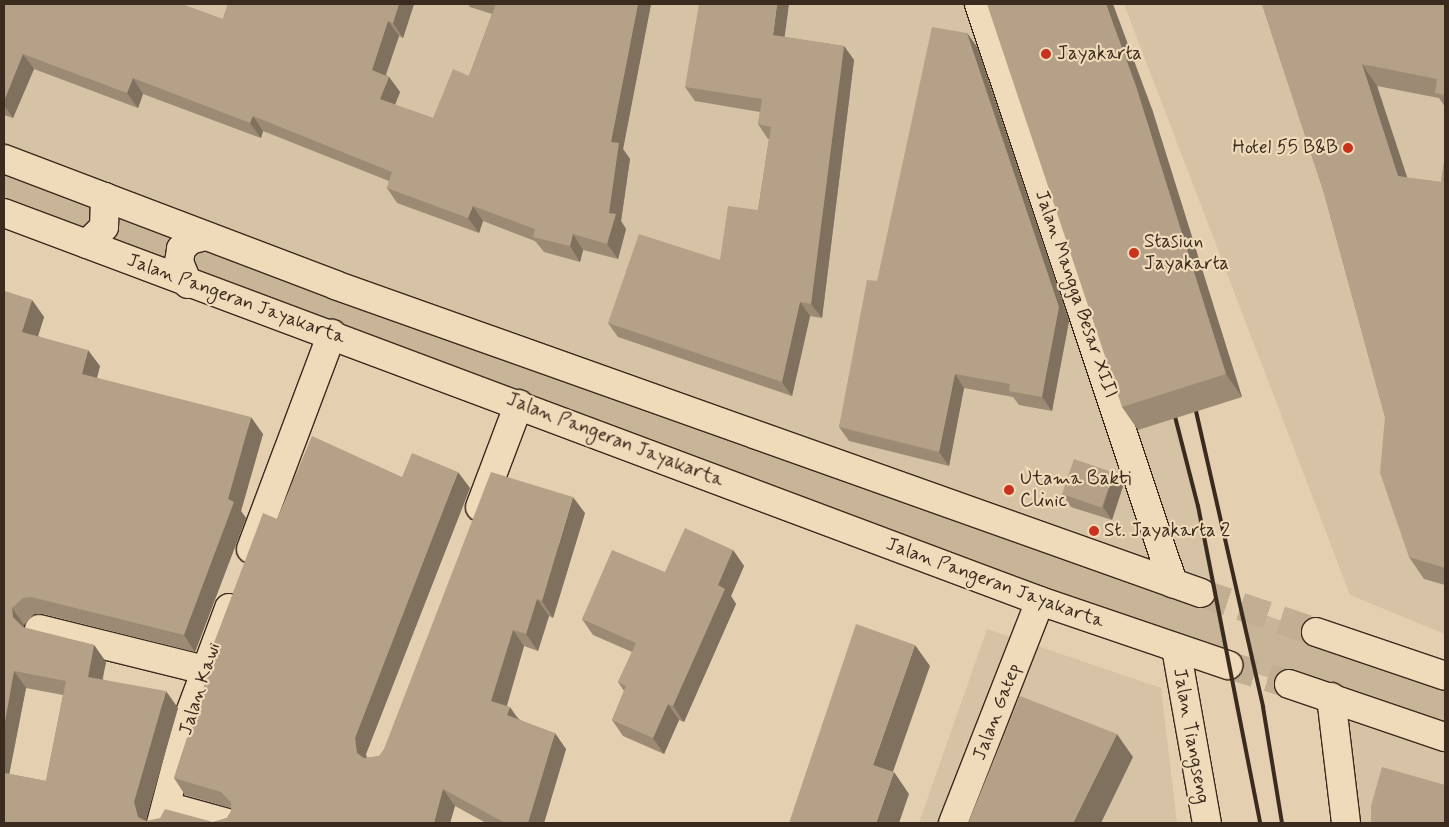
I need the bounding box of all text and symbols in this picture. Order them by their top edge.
place label: Jayakarta [1057,43,1142,65]
marker: Jayakarta [1039,47,1053,61]
place label: Hotel 55 B&B [1233,137,1338,159]
marker: Hotel 55 B&B [1342,142,1354,154]
street label: Jalan Mangga Besar XIII [1030,188,1122,400]
place label: Stasiun Jayakarta [1144,231,1229,275]
marker: Stasiun Jayakarta [1128,247,1140,259]
street label: Jalan Pangeran Jayakarta [127,250,345,348]
street label: Jalan Pangeran Jayakarta [507,389,723,491]
place label: Utama Bakti Clinic [1020,468,1132,512]
marker: Utama Bakti Clinic [1002,483,1016,497]
place label: St. Jayakarta 2 [1104,520,1230,542]
marker: St. Jayakarta 2 [1088,525,1100,537]
street label: Jalan Pangeran Jayakarta [886,534,1104,632]
street label: Jalan Kawi [175,640,225,738]
street label: Jalan Gatep [969,662,1025,762]
street label: Jalan Tiangseng [1168,668,1214,804]

